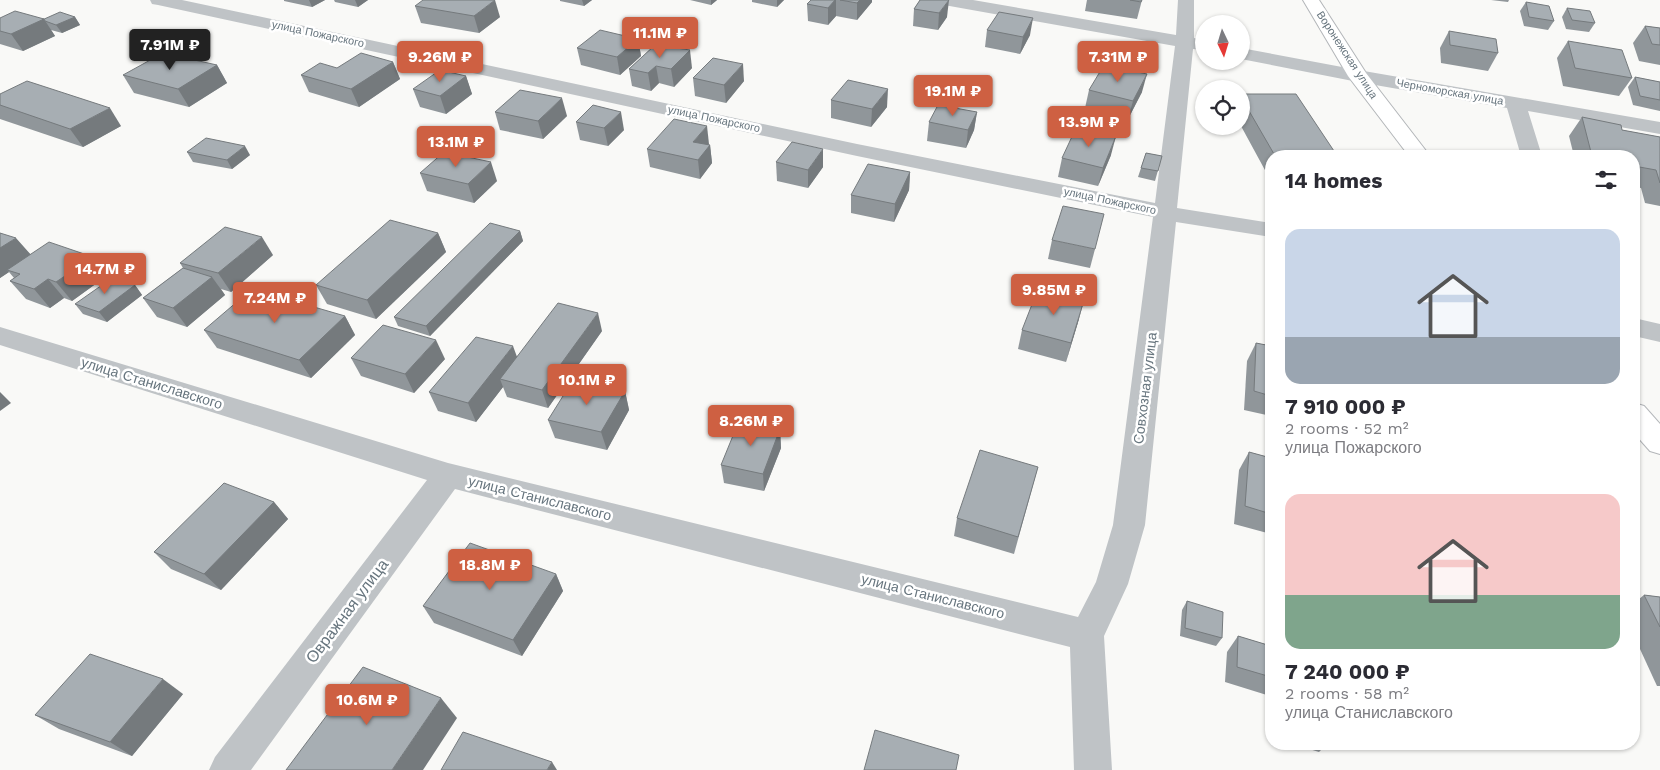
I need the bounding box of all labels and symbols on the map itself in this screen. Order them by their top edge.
street label: Воронежская улица [1314,9,1381,102]
north arrow [1195,15,1250,70]
pin: 11.1M ₽ [614,17,706,59]
street label: улица Пожарского [271,18,365,50]
pin: 7.91M ₽ [124,28,216,71]
pin: 9.26M ₽ [394,41,486,83]
pin: 7.31M ₽ [1072,41,1164,83]
pin: 19.1M ₽ [907,74,999,117]
street label: Черноморская улица [1396,76,1505,108]
street label: улица Пожарского [667,103,761,135]
pin: 13.9M ₽ [1043,106,1135,148]
pin: 13.1M ₽ [410,126,502,168]
street label: улица Пожарского [1063,185,1157,217]
pin: 14.7M ₽ [59,252,151,295]
pin: 9.85M ₽ [1008,274,1100,316]
pin: 7.24M ₽ [229,282,321,324]
street label: Совхозная улица [1130,331,1160,445]
street label: улица Станиславского [79,354,225,412]
pin: 10.1M ₽ [541,364,633,406]
pin: 8.26M ₽ [705,404,797,447]
street label: улица Станиславского [467,472,613,524]
pin: 18.8M ₽ [444,548,536,591]
street label: Овражная улица [302,555,392,667]
street label: улица Станиславского [860,570,1006,622]
pin: 10.6M ₽ [321,684,413,726]

